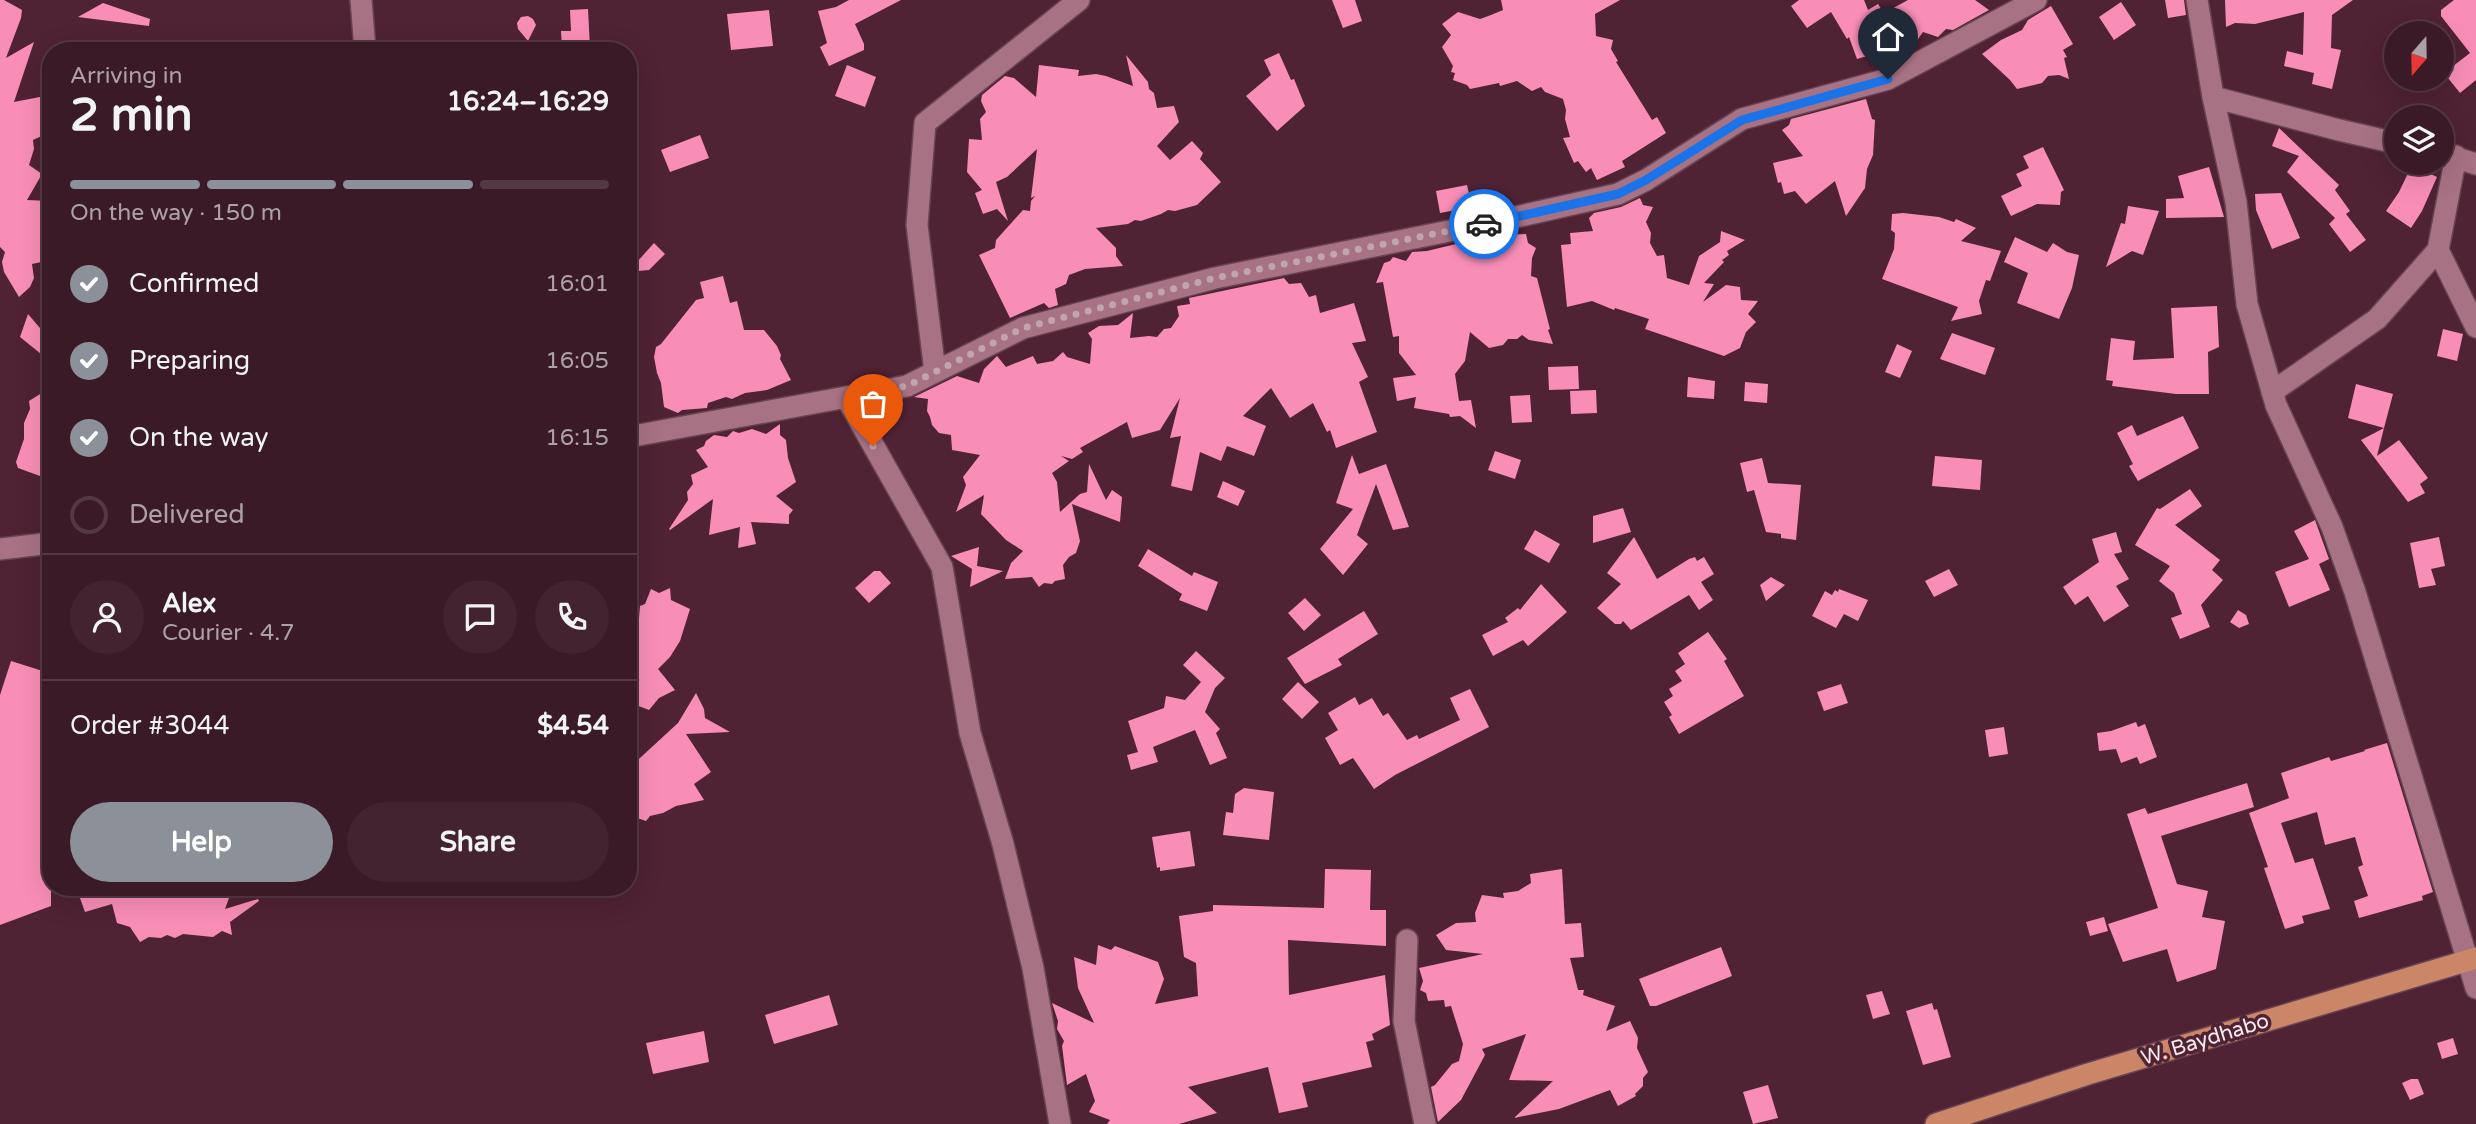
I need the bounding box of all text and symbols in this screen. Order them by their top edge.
pin [1858,7,1918,79]
icon: home [1869,18,1907,56]
north arrow [2384,21,2454,91]
map controls [2384,21,2454,175]
text: Arriving in [70,62,183,90]
text: 16:24–16:29 [447,86,609,117]
text: 2 min [70,88,193,143]
button: layers [2384,105,2454,175]
courier [1449,189,1519,259]
text: On the way · 150 m [70,199,282,227]
icon: car [1465,205,1503,243]
icon: check [70,265,108,303]
text: Confirmed [129,268,259,299]
text: 16:01 [545,270,609,298]
icon: check [70,342,108,380]
text: Preparing [129,345,250,376]
text: 16:05 [545,347,609,375]
pin [843,374,903,446]
icon: bag [854,385,892,423]
icon: check [70,419,108,457]
text: On the way [129,422,269,453]
text: 16:15 [545,424,609,452]
text: Delivered [129,499,245,530]
button: person [70,580,144,654]
button: chat [443,580,517,654]
button: phone [535,580,609,654]
text: Alex [162,588,216,619]
text: Courier · 4.7 [162,619,295,647]
text: Order #3044 [70,710,230,741]
text: $4.54 [537,710,609,741]
button: Help [70,802,333,882]
button: Share [347,802,609,882]
street label: W. Baydhabo [2138,1008,2272,1071]

